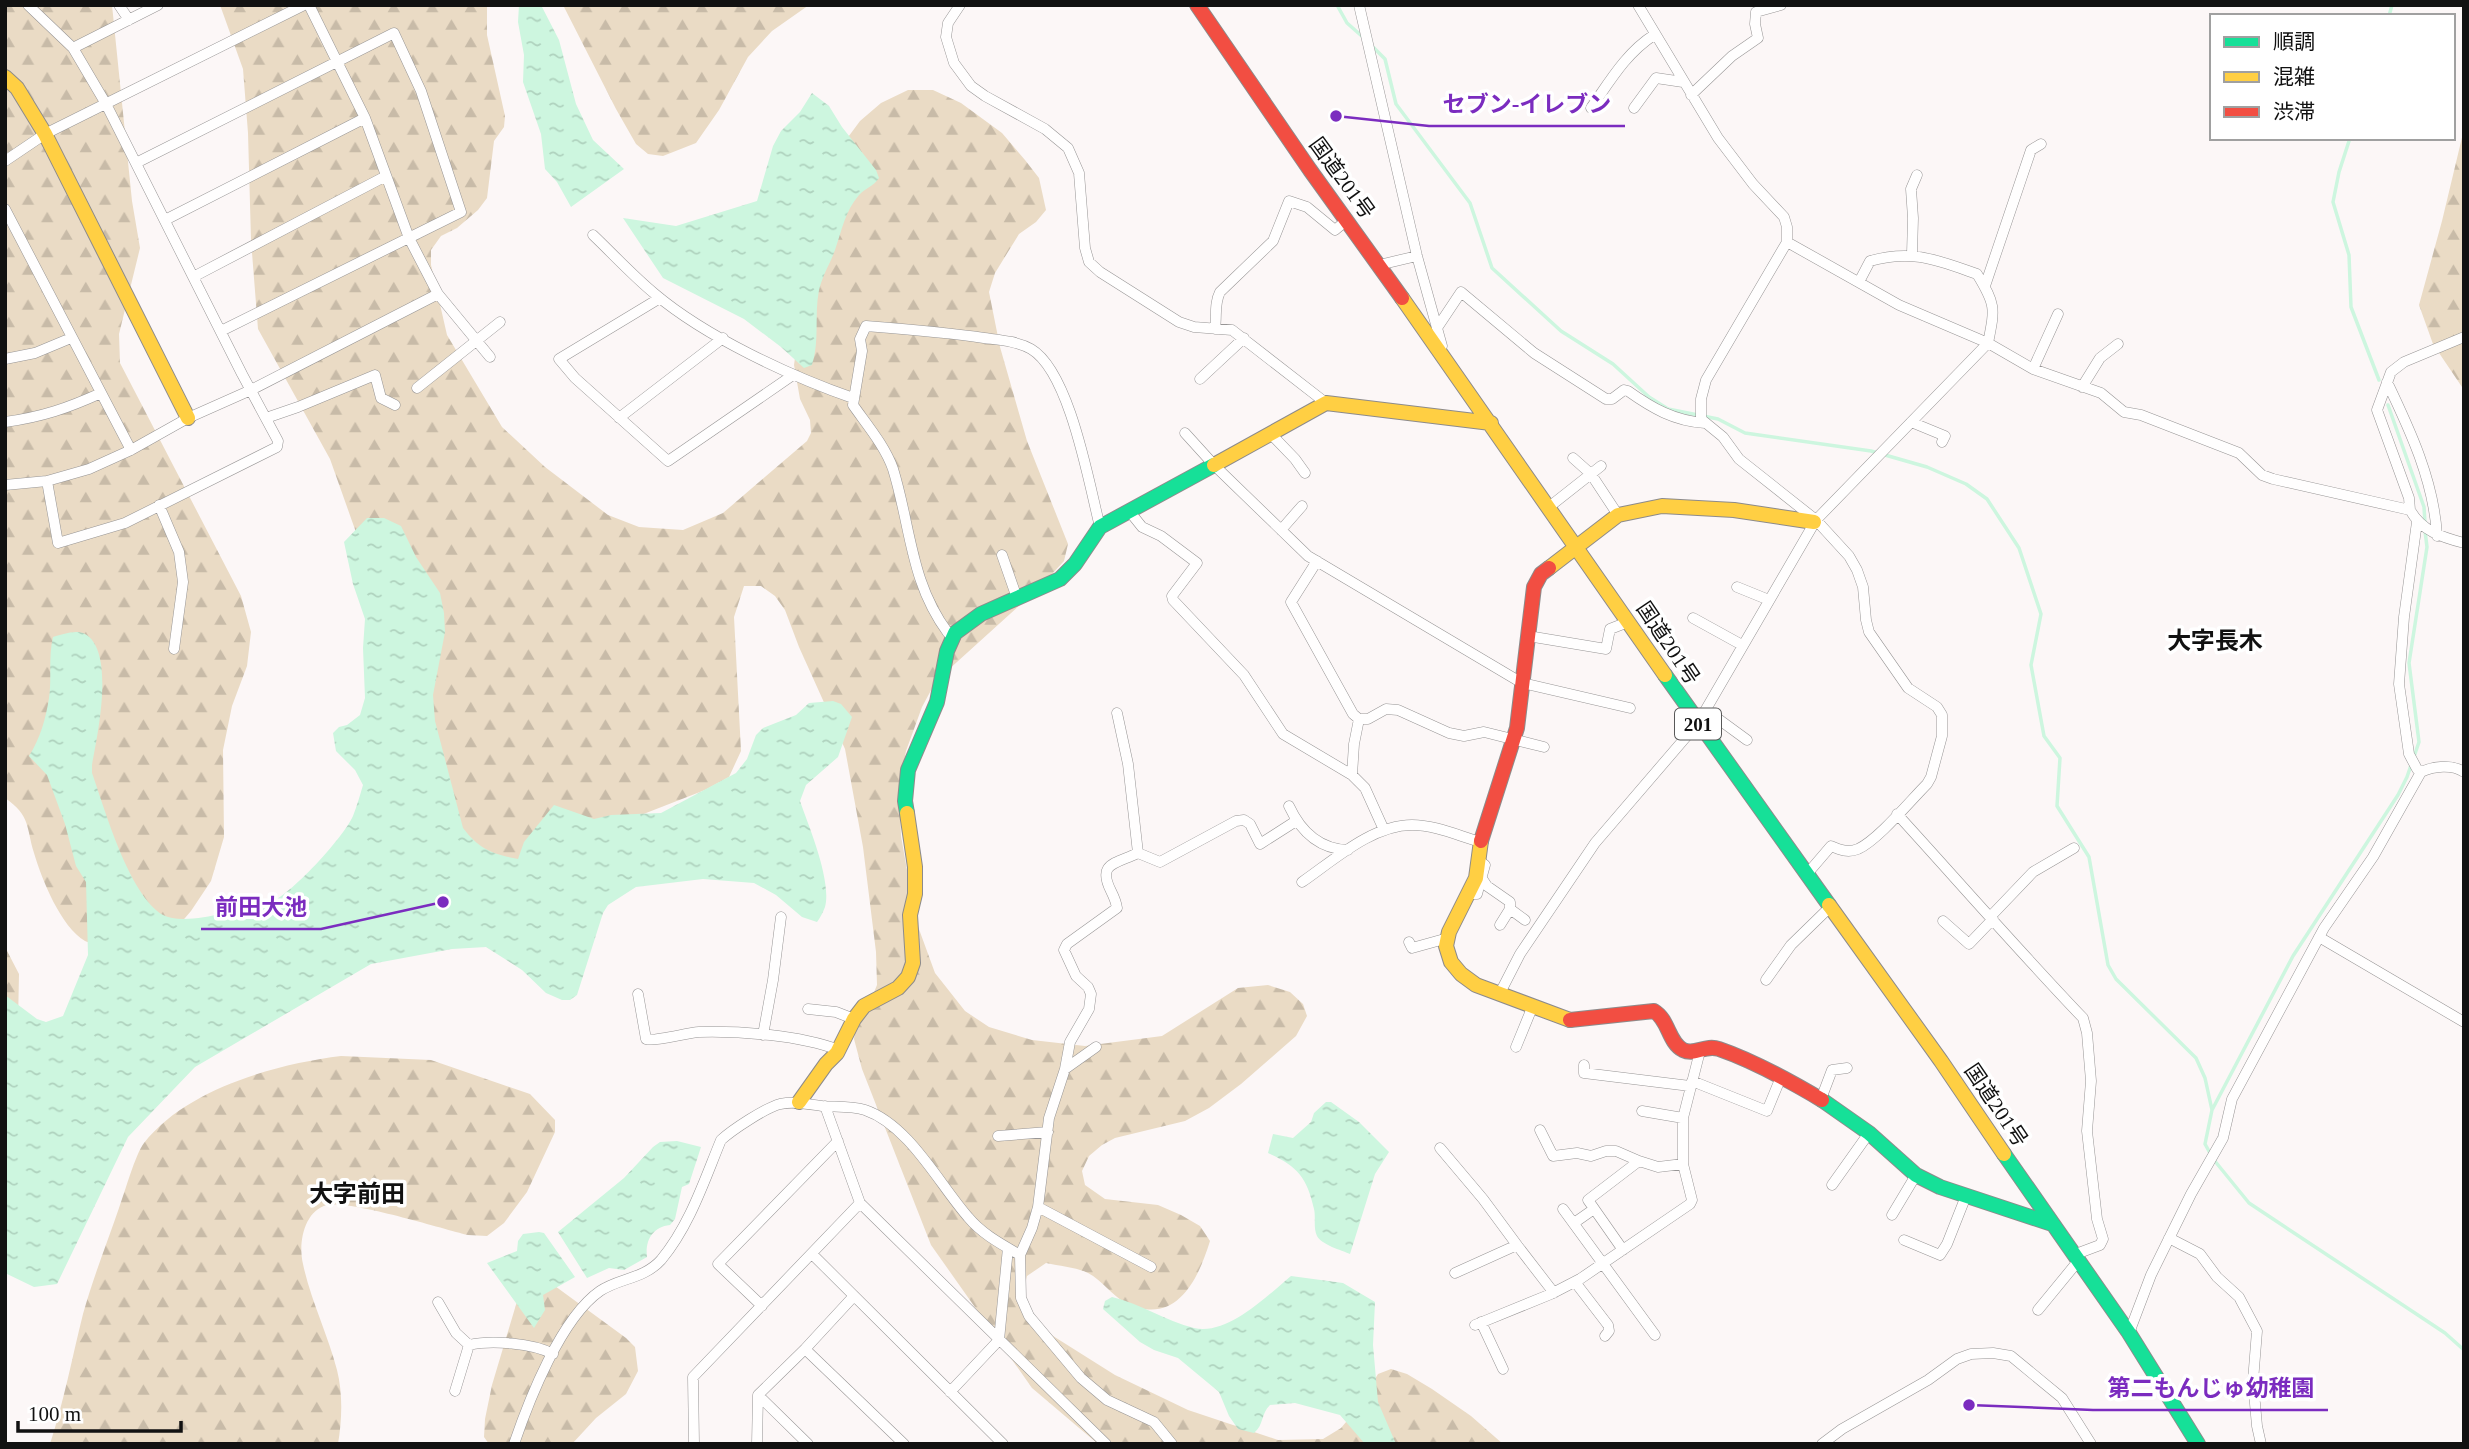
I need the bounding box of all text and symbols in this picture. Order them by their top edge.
legend [2210,14,2455,140]
text: 順調 [2273,30,2315,54]
text: 混雑 [2273,65,2315,89]
callout: セブン-イレブン [1429,82,1625,126]
text: セブン-イレブン [1443,92,1611,117]
text: 渋滞 [2273,100,2315,124]
street label: 国道201号 [1305,133,1379,223]
street label: 国道201号 [1632,597,1704,689]
district label: 大字長木 [2167,628,2263,654]
road number: 201 [1675,708,1721,740]
callout: 前田大池 [201,885,321,929]
text: 前田大池 [215,895,307,920]
street label: 国道201号 [1960,1059,2032,1151]
district label: 大字前田 [309,1181,405,1207]
callout: 第二もんじゅ幼稚園 [2093,1366,2328,1410]
text: 第二もんじゅ幼稚園 [2108,1376,2315,1401]
scale bar [18,1390,180,1434]
text: 100 m [28,1402,81,1426]

